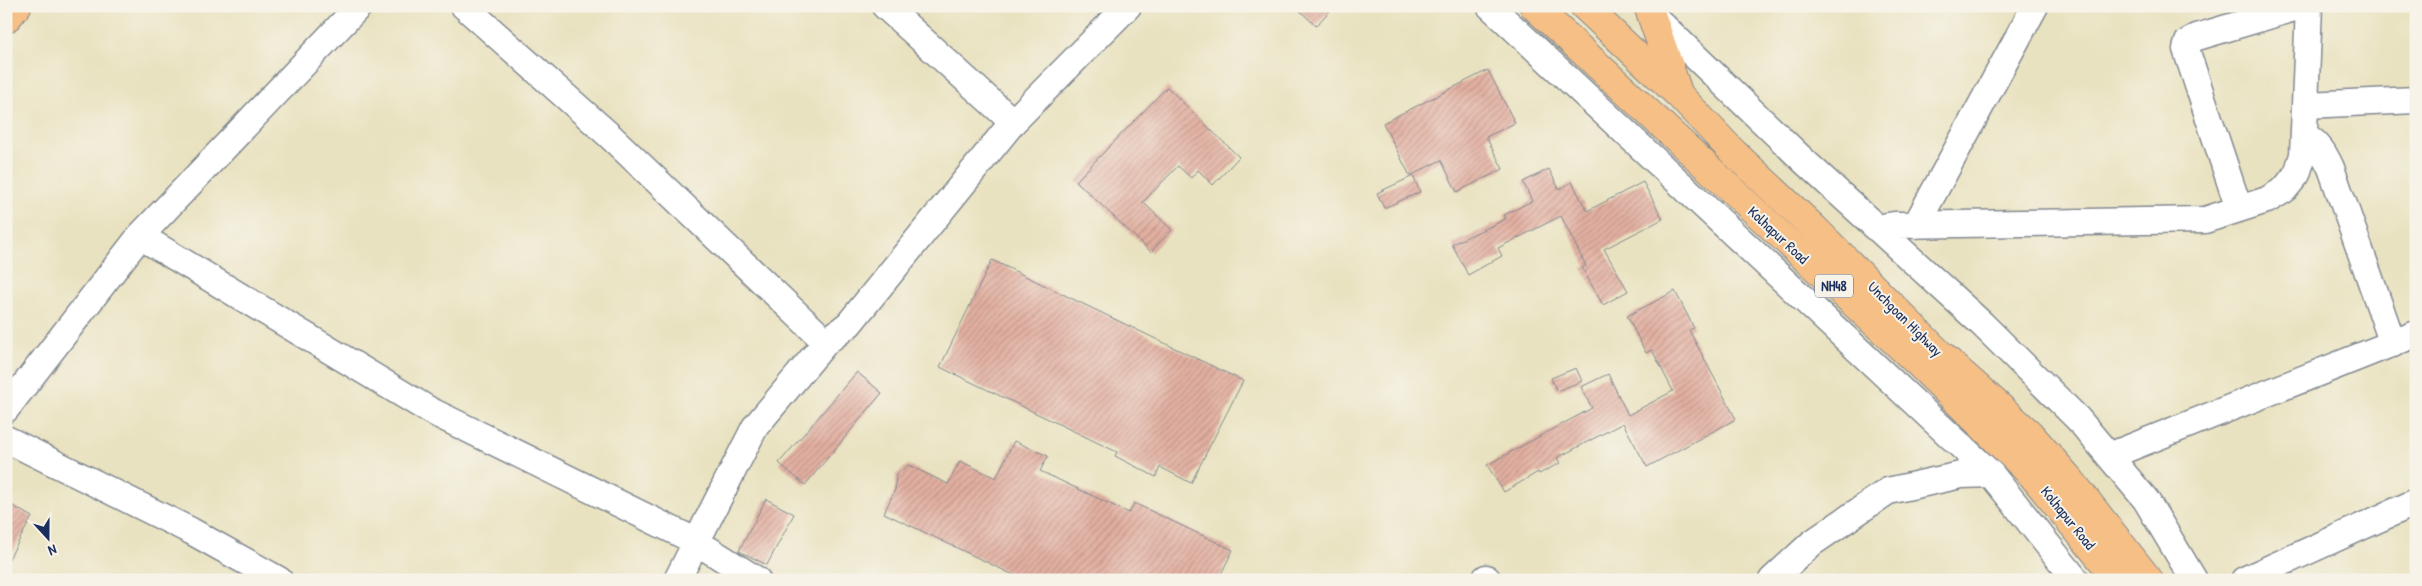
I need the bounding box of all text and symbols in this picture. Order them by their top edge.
street label: Kolhapur Road [1743,201,1814,268]
road number: NH48 [1815,274,1853,298]
street label: Unchgoan Highway [1863,276,1948,361]
street label: Kolhapur Road [2036,481,2101,554]
north arrow [22,514,72,564]
text: N [45,540,60,561]

